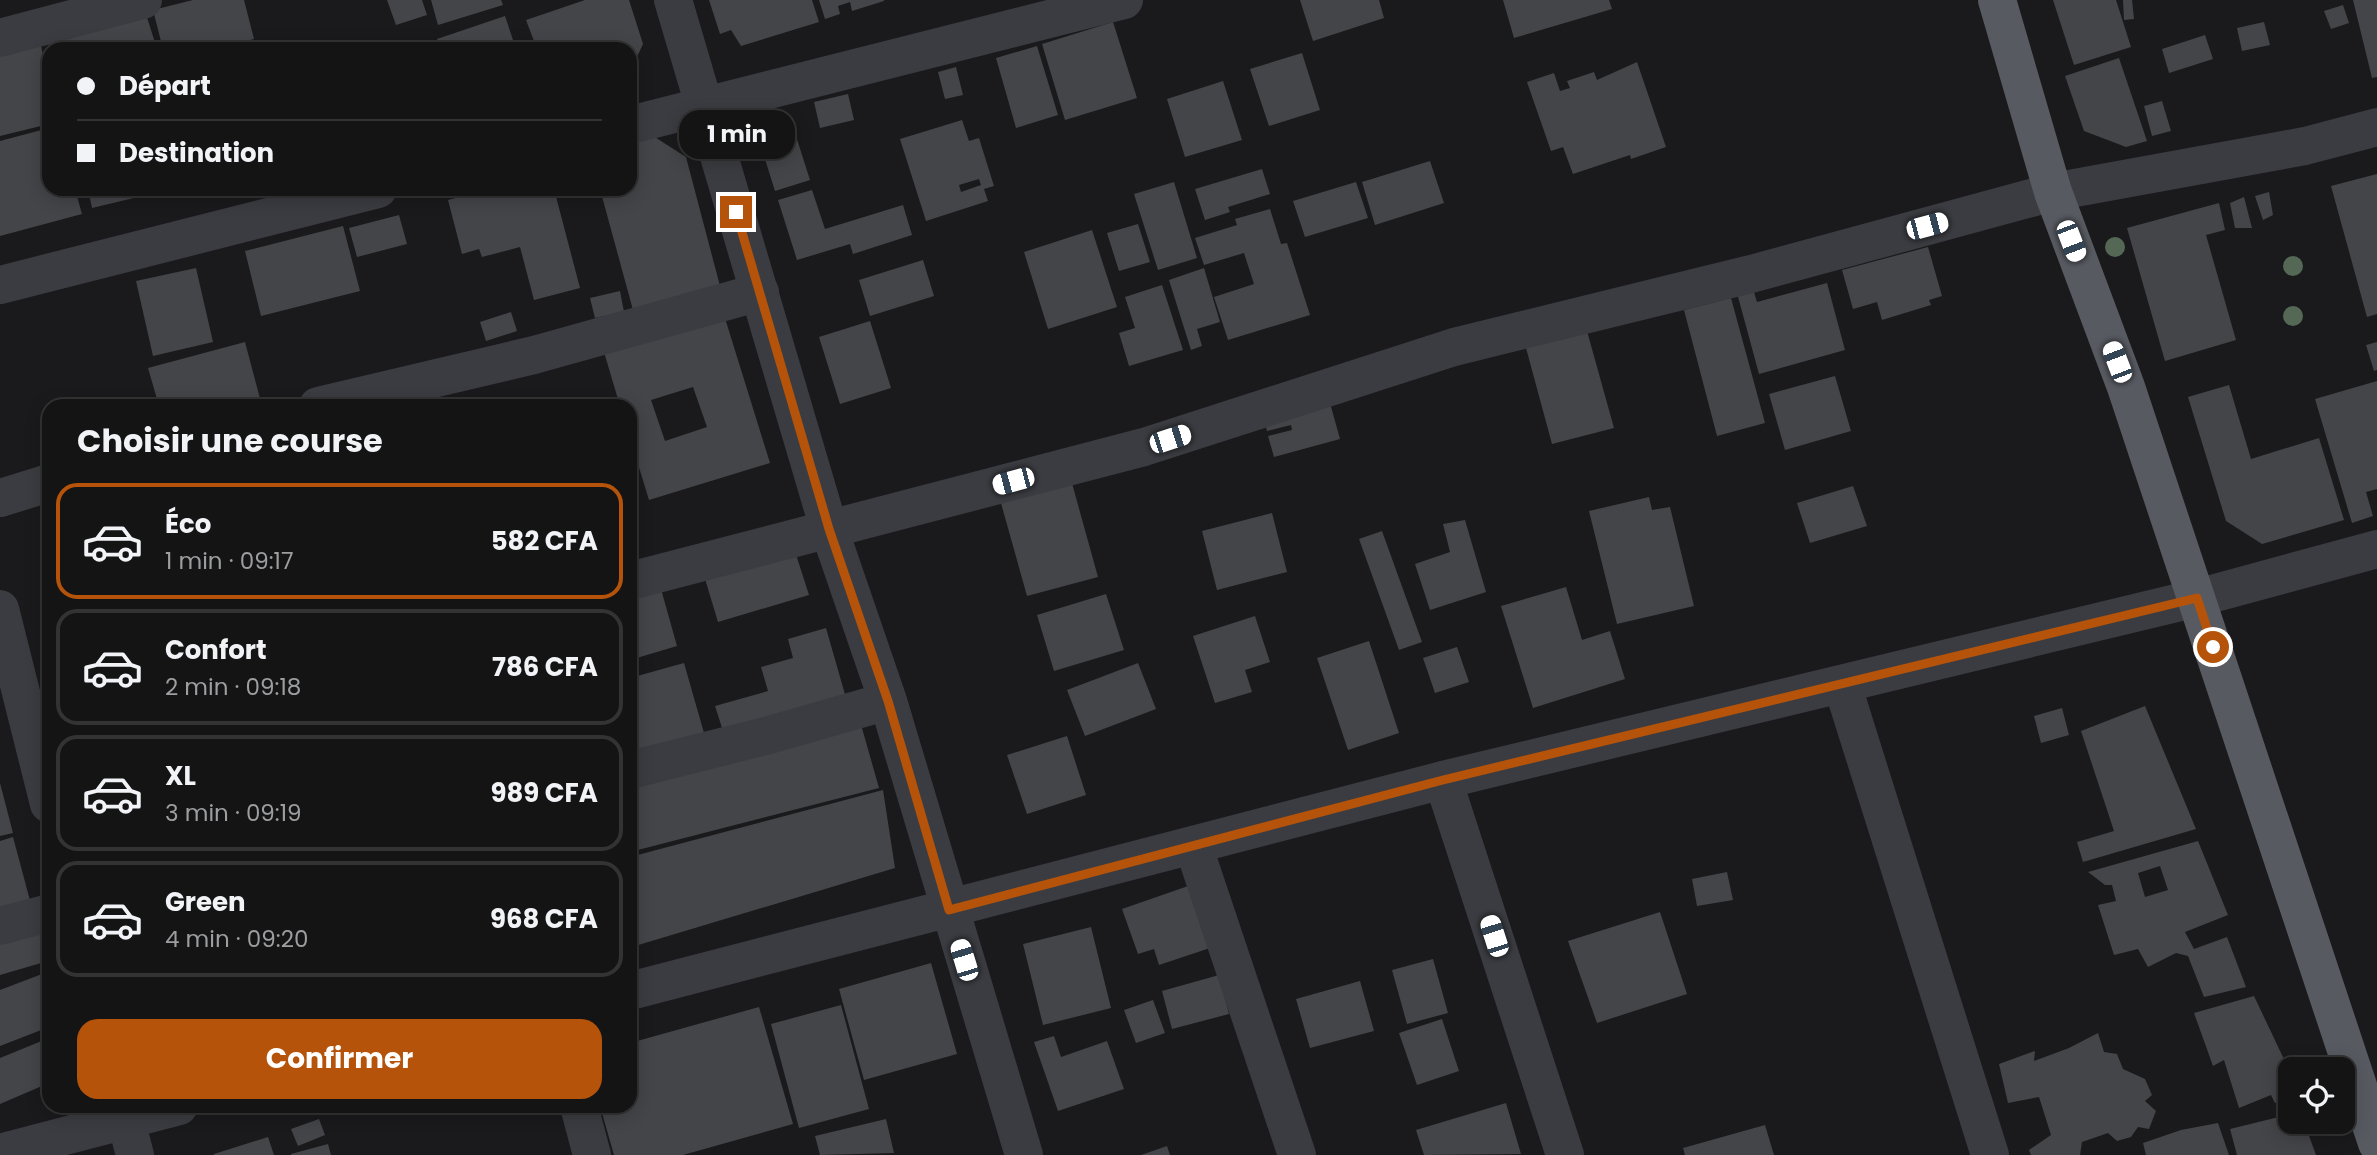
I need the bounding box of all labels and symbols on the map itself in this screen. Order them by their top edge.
callout: 1 min [678,110,794,160]
route end [720,196,752,228]
car [1904,210,1951,242]
car [2054,218,2089,264]
car [2100,339,2135,385]
car [1147,423,1194,455]
car [990,465,1037,497]
route start [2197,631,2229,663]
car [1478,913,1511,959]
car [948,937,981,983]

